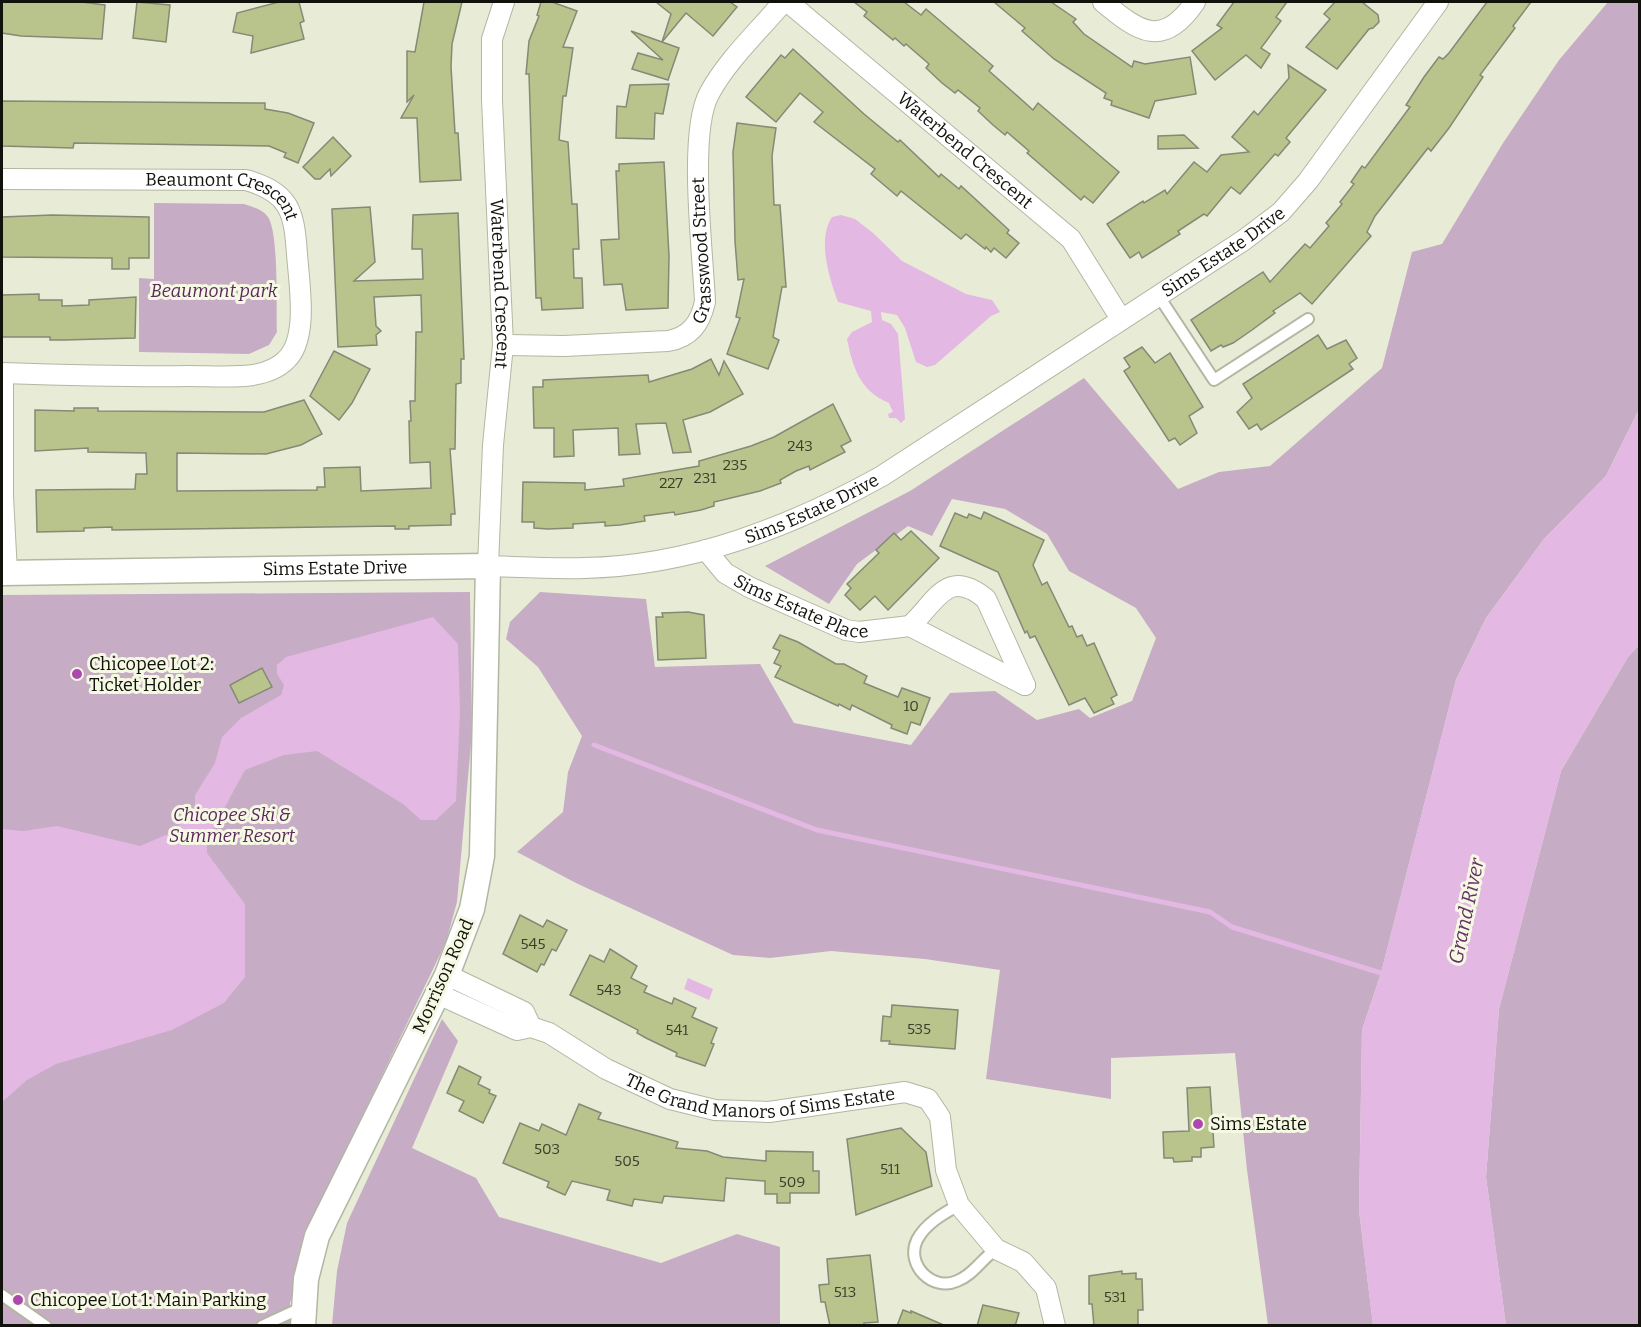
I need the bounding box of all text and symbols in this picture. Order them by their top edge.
street label: Waterbend Crescent [893,87,1038,214]
street label: Beaumont Crescent [145,169,303,223]
street label: Grasswood Street [687,176,716,328]
street label: Waterbend Crescent [485,198,514,370]
street label: Sims Estate Drive [1157,202,1289,302]
park label: Beaumont park [151,280,278,302]
house number: 243 [787,437,813,455]
house number: 235 [723,456,747,474]
house number: 231 [694,469,716,487]
street label: Sims Estate Drive [742,469,883,548]
house number: 227 [659,474,683,492]
street label: Sims Estate Drive [262,556,408,580]
street label: Sims Estate Place [730,569,870,643]
place label: Chicopee Lot 2: Ticket Holder [89,653,214,696]
marker: Chicopee Lot 2: Ticket Holder [70,667,84,681]
house number: 10 [903,697,919,715]
park label: Chicopee Ski & Summer Resort [169,804,296,847]
water label: Grand River [1443,855,1489,966]
street label: Morrison Road [408,915,478,1037]
house number: 545 [521,935,545,953]
house number: 543 [596,981,622,999]
house number: 535 [907,1020,931,1038]
house number: 541 [666,1021,688,1039]
street label: The Grand Manors of Sims Estate [622,1069,896,1123]
place label: Sims Estate [1210,1113,1307,1135]
marker: Sims Estate [1191,1117,1205,1131]
house number: 503 [534,1140,560,1158]
house number: 505 [614,1152,640,1170]
house number: 511 [880,1160,900,1178]
house number: 509 [779,1173,805,1191]
house number: 513 [834,1283,856,1301]
house number: 531 [1104,1288,1126,1306]
place label: Chicopee Lot 1: Main Parking [30,1289,266,1311]
marker: Chicopee Lot 1: Main Parking [11,1293,25,1307]

